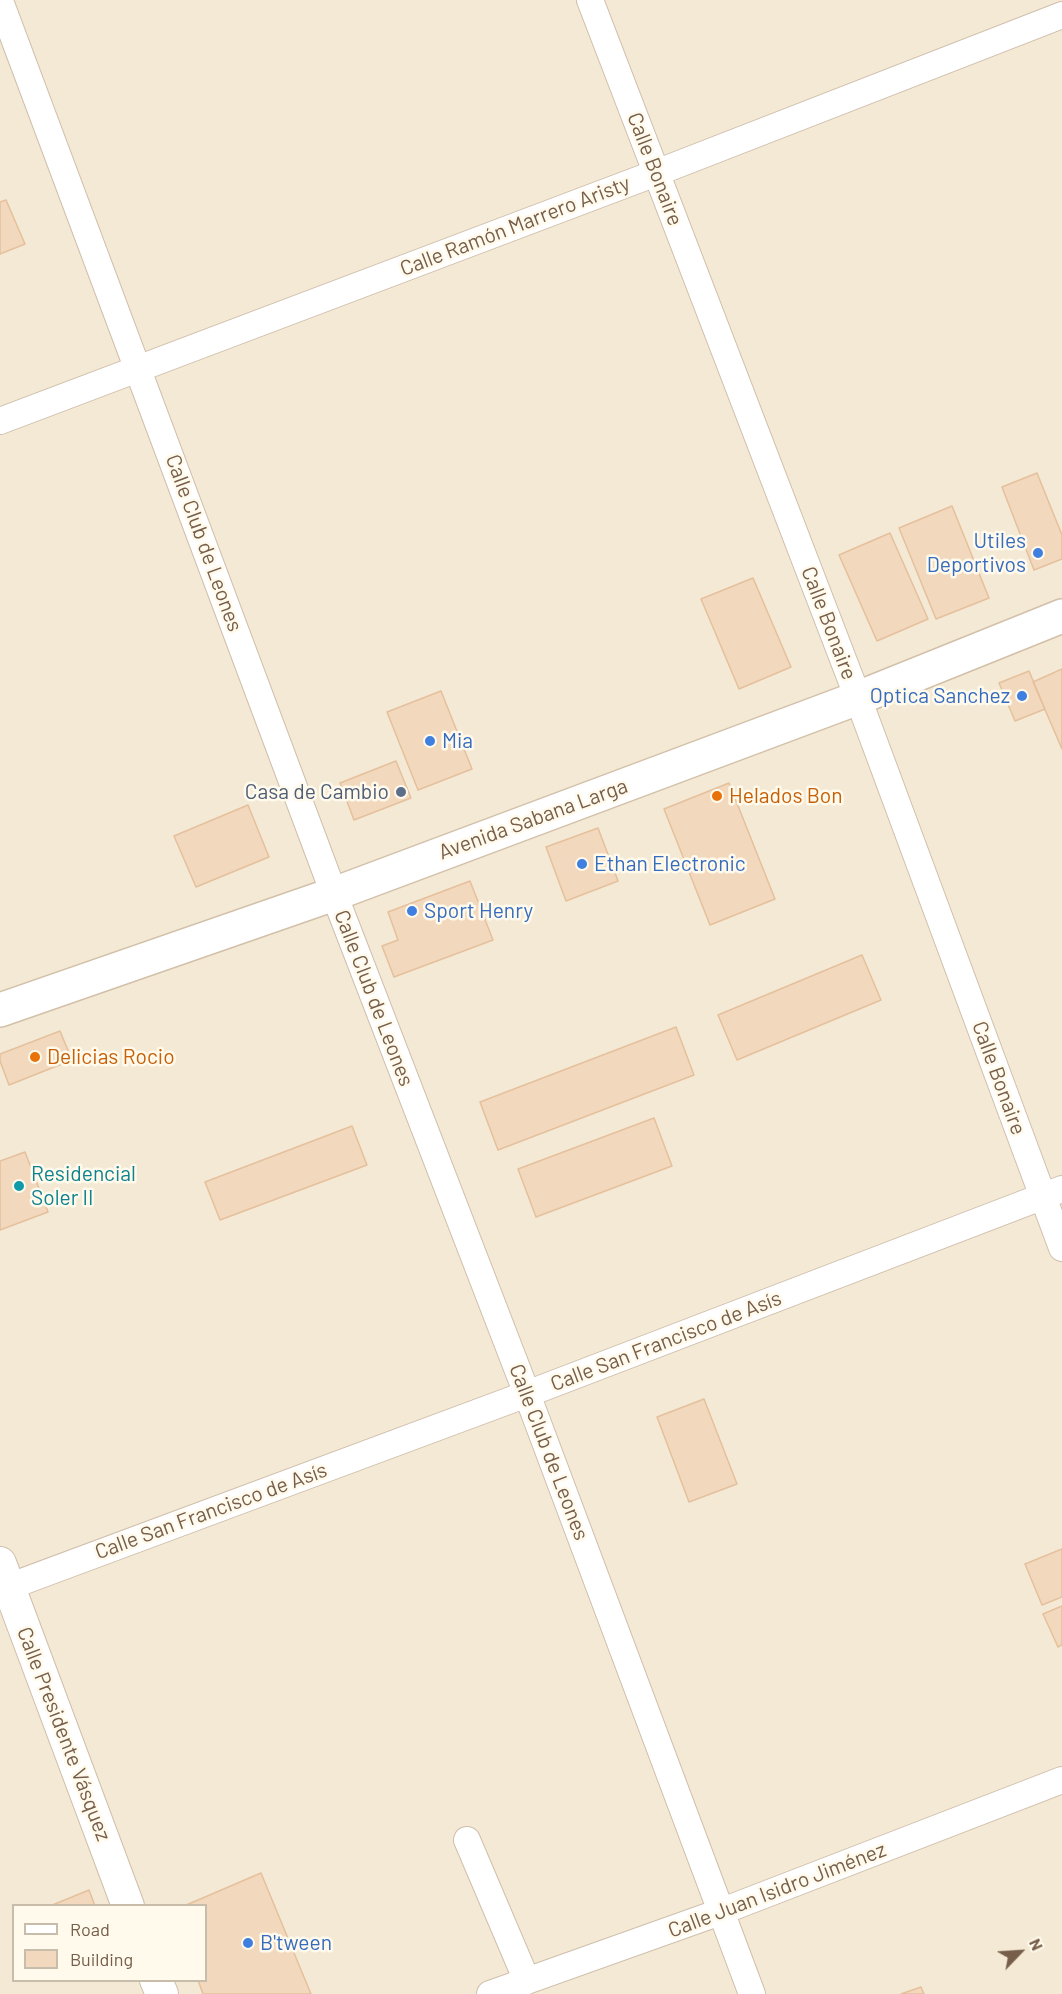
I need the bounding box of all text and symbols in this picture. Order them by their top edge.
street label: Calle Bonaire [622,109,688,229]
street label: Calle Ramón Marrero Aristy [396,170,634,282]
street label: Calle Club de Leones [160,451,248,635]
place label: Utiles Deportivos [927,528,1026,578]
marker: Utiles Deportivos [1031,546,1045,560]
street label: Calle Bonaire [796,563,862,683]
place label: Optica Sanchez [870,683,1010,709]
marker: Optica Sanchez [1015,689,1029,703]
place label: Mia [442,728,473,754]
marker: Mia [423,734,437,748]
street label: Avenida Sabana Larga [435,773,631,865]
place label: Casa de Cambio [245,779,389,805]
place label: Helados Bon [729,783,843,809]
marker: Casa de Cambio [394,785,408,799]
marker: Helados Bon [710,789,724,803]
place label: Ethan Electronic [594,851,746,877]
marker: Ethan Electronic [575,857,589,871]
place label: Sport Henry [424,898,533,924]
marker: Sport Henry [405,904,419,918]
street label: Calle Club de Leones [329,906,419,1090]
street label: Calle Bonaire [967,1018,1031,1138]
place label: Delicias Rocio [47,1044,175,1070]
marker: Delicias Rocio [28,1050,42,1064]
place label: Residencial Soler II [31,1161,136,1211]
marker: Residencial Soler II [12,1179,26,1193]
street label: Calle San Francisco de Asís [547,1285,785,1397]
street label: Calle Club de Leones [504,1360,594,1544]
street label: Calle San Francisco de Asís [91,1457,331,1565]
street label: Calle Presidente Vásquez [12,1623,116,1845]
street label: Calle Juan Isidro Jiménez [665,1837,889,1943]
legend [12,1904,207,1982]
text: Road [70,1918,110,1940]
north arrow [990,1922,1050,1982]
place label: B'tween [260,1930,332,1956]
text: N [1026,1935,1048,1953]
marker: B'tween [241,1936,255,1950]
text: Building [70,1948,133,1970]

